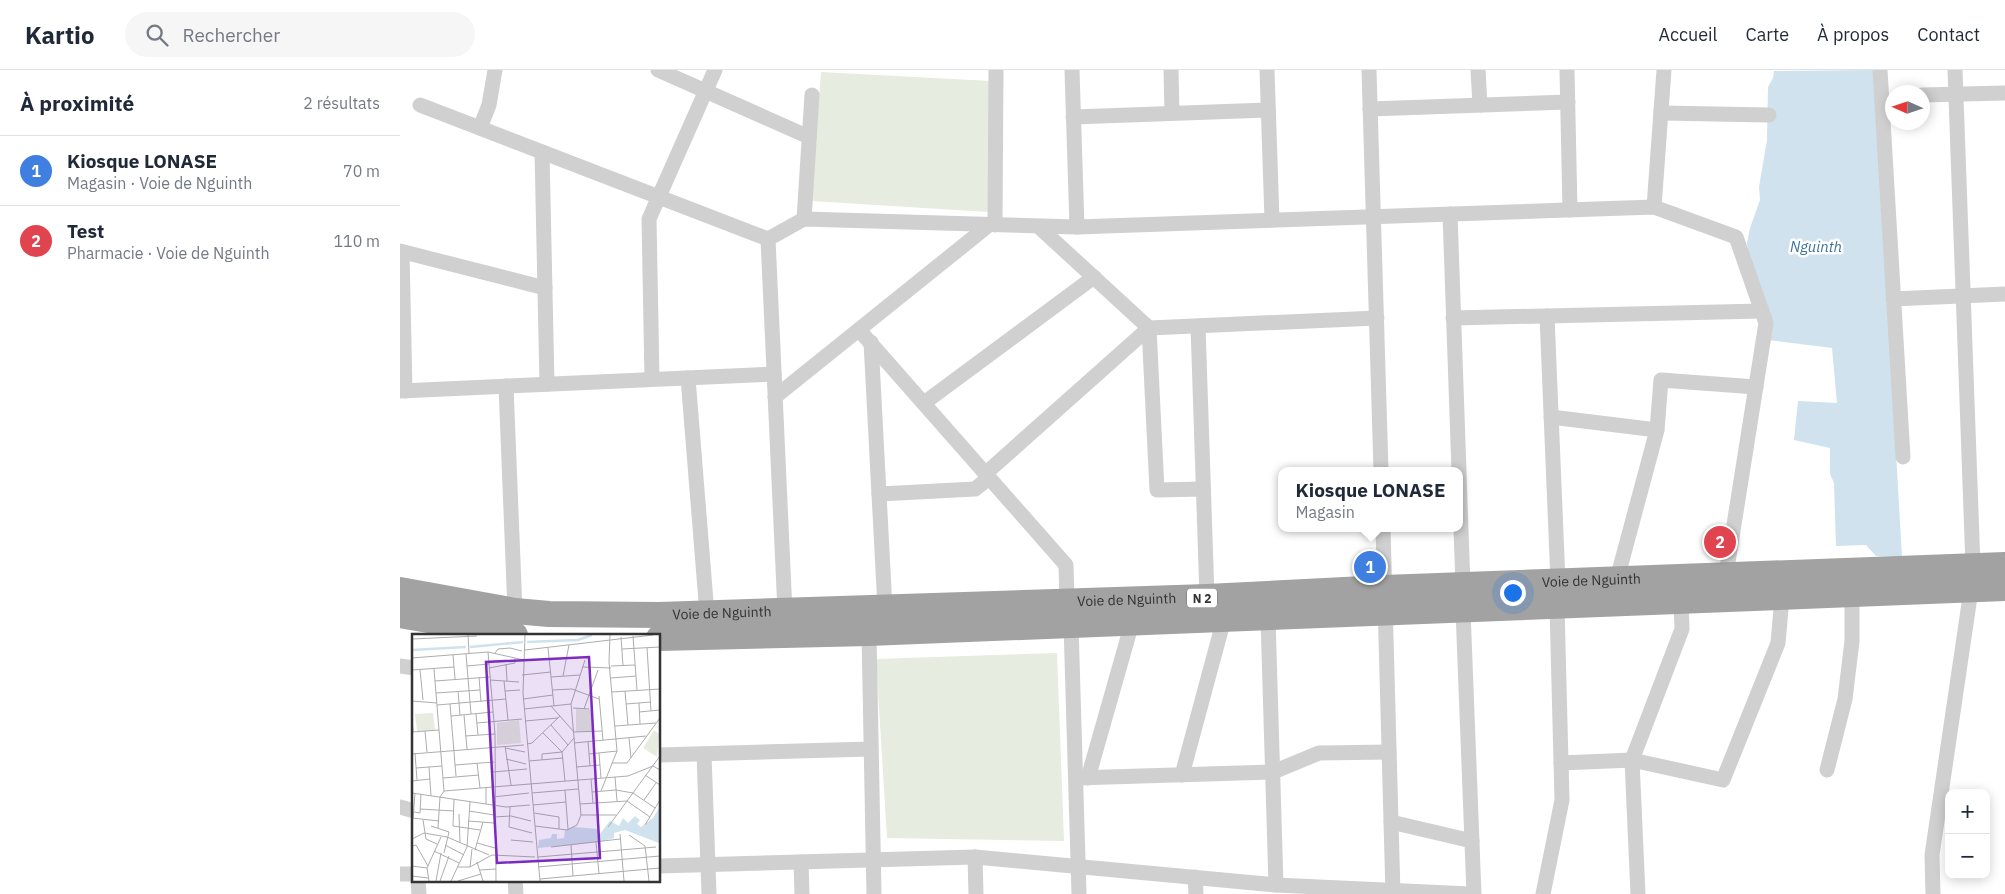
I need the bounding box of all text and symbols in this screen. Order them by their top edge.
search box [125,12,475,57]
text: Kartio [25,19,95,51]
icon: search [143,21,171,49]
text: Rechercher [183,23,280,47]
text: Accueil [1658,23,1717,46]
text: Carte [1745,23,1789,46]
text: À propos [1817,23,1889,46]
text: Contact [1917,23,1980,46]
north arrow [1885,85,1930,130]
text: À proximité [20,89,134,117]
text: 2 résultats [303,93,380,113]
text: Kiosque LONASE [67,149,217,173]
text: 1 [31,161,41,181]
text: 70 m [343,161,380,181]
text: Magasin · Voie de Nguinth [67,173,252,193]
text: Test [67,219,104,243]
text: 2 [31,231,41,251]
text: 110 m [333,231,380,251]
water label: Nguinth [1790,237,1842,256]
text: Pharmacie · Voie de Nguinth [67,243,270,263]
popup [1278,467,1463,532]
text: Kiosque LONASE [1295,478,1446,502]
text: Magasin [1295,502,1355,522]
pin: 2 [1704,523,1736,561]
pin: 1 [1354,548,1386,586]
street label: Voie de Nguinth [1541,569,1641,591]
your location [1500,580,1526,606]
road number: N 2 [1187,588,1217,608]
street label: Voie de Nguinth [1077,589,1177,610]
street label: Voie de Nguinth [672,602,772,624]
inset map [412,634,660,882]
map controls [1945,789,1990,879]
button: + [1945,789,1990,834]
button: − [1945,834,1990,879]

